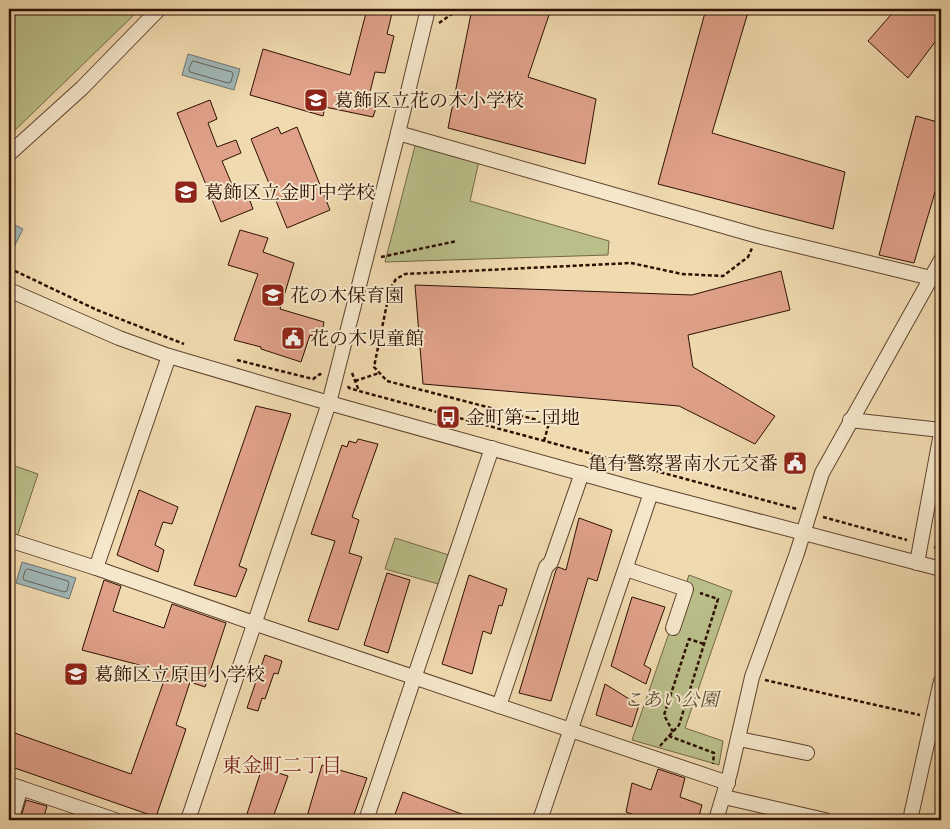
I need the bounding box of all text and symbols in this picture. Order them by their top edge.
school or university icon: 葛飾区立花の木小学校 [303,87,329,113]
place label: 葛飾区立花の木小学校 [334,90,524,114]
school or university icon: 葛飾区立金町中学校 [173,179,199,205]
place label: 葛飾区立金町中学校 [204,182,375,206]
school or university icon: 花の木保育園 [260,282,286,308]
place label: 花の木保育園 [290,285,404,309]
public building icon: 花の木児童館 [280,325,306,351]
place label: 花の木児童館 [310,328,424,352]
bus stop icon: 金町第二団地 [435,404,461,430]
place label: 金町第二団地 [466,407,580,431]
public building icon: 亀有警察署南水元交番 [782,450,808,476]
place label: 亀有警察署南水元交番 [588,453,778,477]
school or university icon: 葛飾区立原田小学校 [63,661,89,687]
place label: 葛飾区立原田小学校 [94,664,265,688]
park label: こあい公園 [623,689,721,713]
district label: 東金町二丁目 [222,754,342,779]

